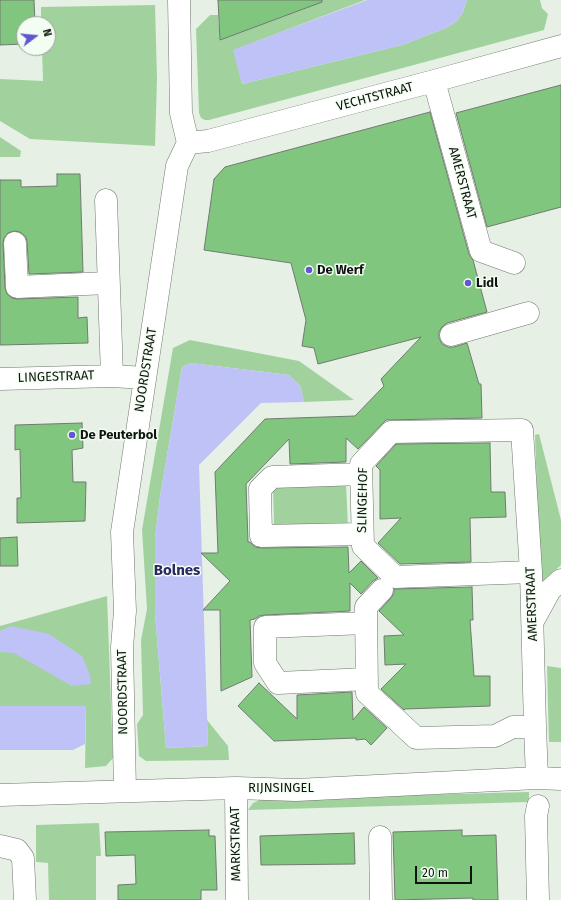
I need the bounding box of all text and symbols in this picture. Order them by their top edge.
north arrow [16,16,56,56]
text: N [40,28,54,38]
street label: VECHTSTRAAT [335,79,415,115]
street label: AMERSTRAAT [445,145,479,221]
place label: De Werf [317,262,364,278]
marker: De Werf [304,265,314,275]
place label: Lidl [476,275,498,291]
marker: Lidl [463,278,473,288]
street label: NOORDSTRAAT [132,327,160,413]
street label: LINGESTRAAT [17,368,95,386]
place label: De Peuterbol [80,427,157,443]
marker: De Peuterbol [67,430,77,440]
street label: SLINGEHOF [355,467,371,533]
district label: Bolnes [154,562,200,580]
street label: AMERSTRAAT [523,566,541,642]
street label: NOORDSTRAAT [114,649,132,735]
street label: RIJNSINGEL [248,780,314,796]
street label: MARKSTRAAT [228,806,244,882]
scale bar [417,858,474,884]
text: 20 m [422,866,448,880]

